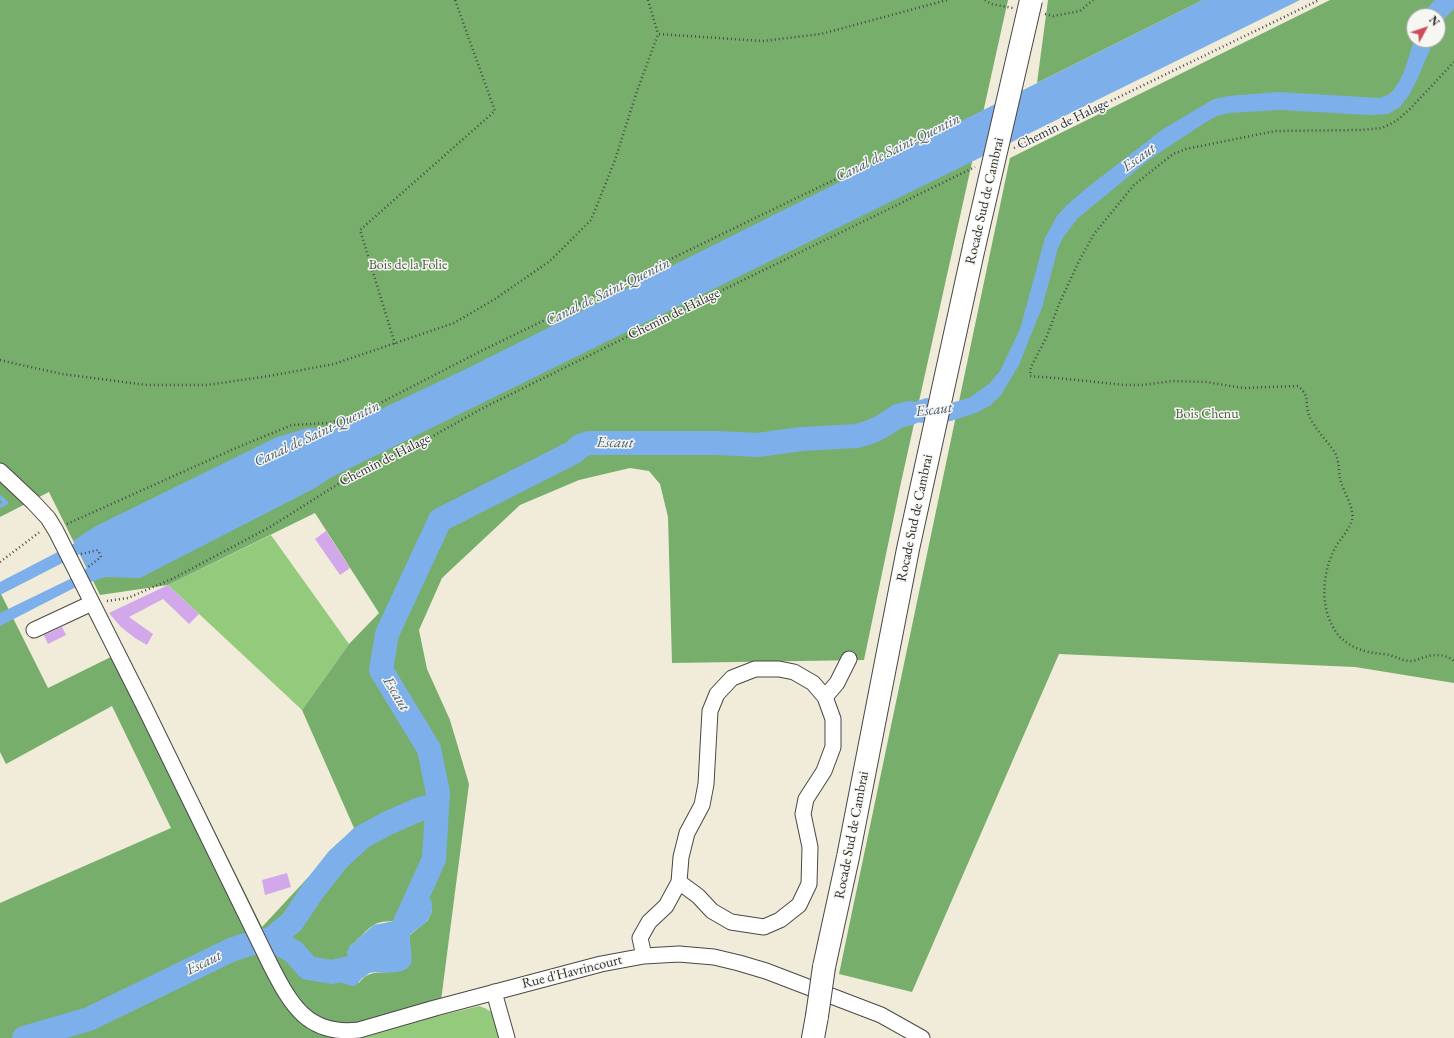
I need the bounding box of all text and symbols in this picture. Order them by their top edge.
north arrow [1406,8,1446,48]
text: N [1426,13,1443,29]
street label: Chemin de Halage [1014,95,1112,153]
water label: Canal de Saint-Quentin [833,110,963,186]
street label: Rocade Sud de Cambrai [962,136,1008,266]
water label: Escaut [1119,140,1159,176]
water label: Canal de Saint-Quentin [543,254,673,330]
park label: Bois de la Folie [369,257,447,273]
street label: Chemin de Halage [625,285,723,343]
water label: Canal de Saint-Quentin [251,397,383,471]
water label: Escaut [915,399,953,421]
park label: Bois Chenu [1175,406,1239,422]
street label: Chemin de Halage [337,430,433,490]
water label: Escaut [597,434,633,452]
street label: Rocade Sud de Cambrai [893,453,937,583]
water label: Escaut [379,674,413,714]
street label: Rocade Sud de Cambrai [831,770,873,900]
water label: Escaut [184,947,224,979]
street label: Rue d'Havrincourt [520,951,624,993]

